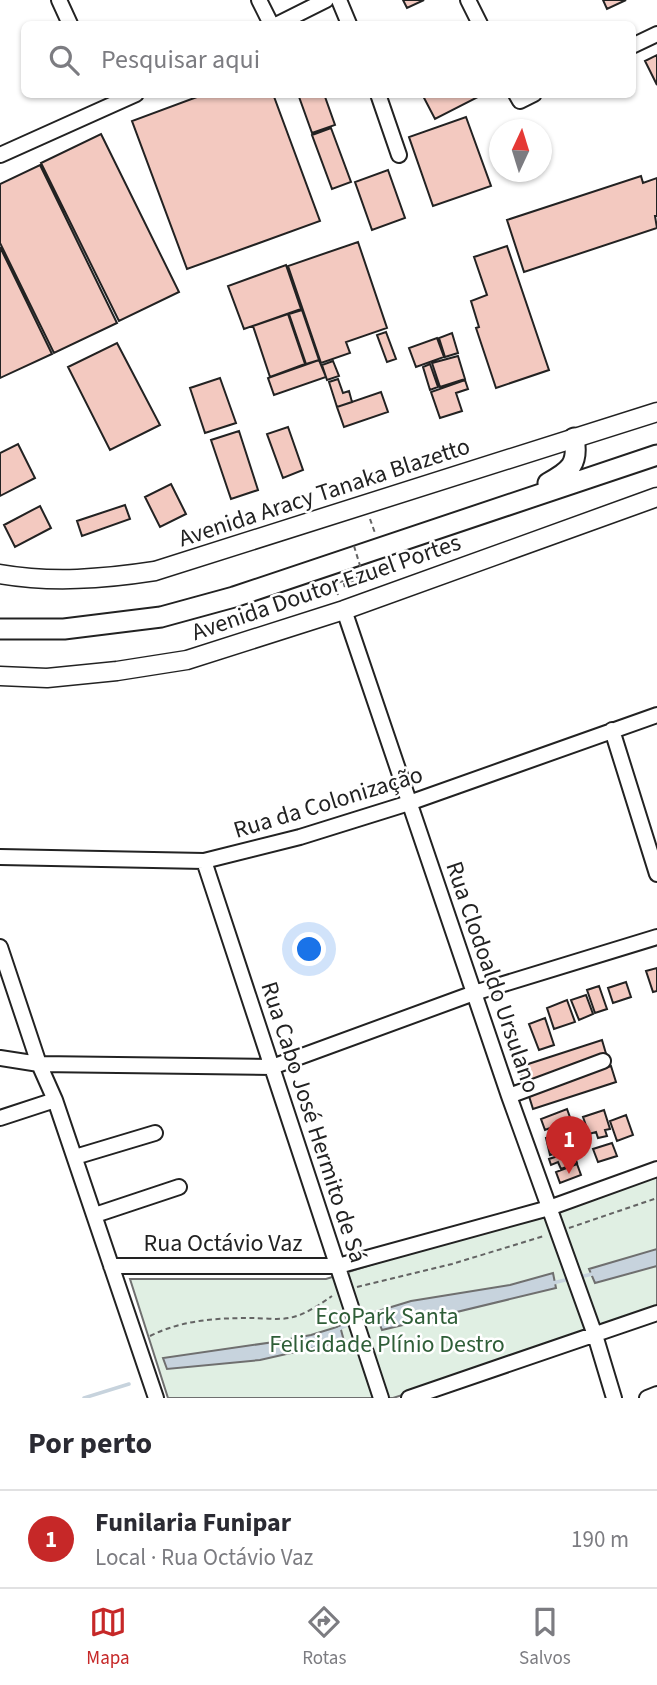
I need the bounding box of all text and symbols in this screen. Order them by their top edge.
search box [21,21,636,98]
icon: search [45,41,83,79]
text: Pesquisar aqui [101,41,260,78]
north arrow [489,119,552,182]
street label: Avenida Aracy Tanaka Blazetto [174,429,474,556]
street label: Avenida Doutor Ezuel Portes [187,525,465,650]
street label: Rua da Colonização [229,757,427,848]
street label: Rua Clodoaldo Ursulano [436,857,549,1098]
your location [292,932,326,966]
street label: Rua Cabo José Hermito de Sá [251,977,376,1267]
pin: 1 [546,1116,592,1174]
street label: Rua Octávio Vaz [144,1226,303,1261]
park label: EcoPark Santa Felicidade Plínio Destro [269,1299,505,1362]
text: Por perto [28,1422,152,1465]
text: Funilaria Funipar [95,1504,291,1541]
text: 1 [45,1523,57,1556]
text: 190 m [571,1523,629,1556]
text: Local · Rua Octávio Vaz [95,1541,313,1574]
tab: Mapa [86,1603,130,1672]
tab: Rotas [302,1603,346,1672]
tab: Salvos [519,1603,571,1672]

